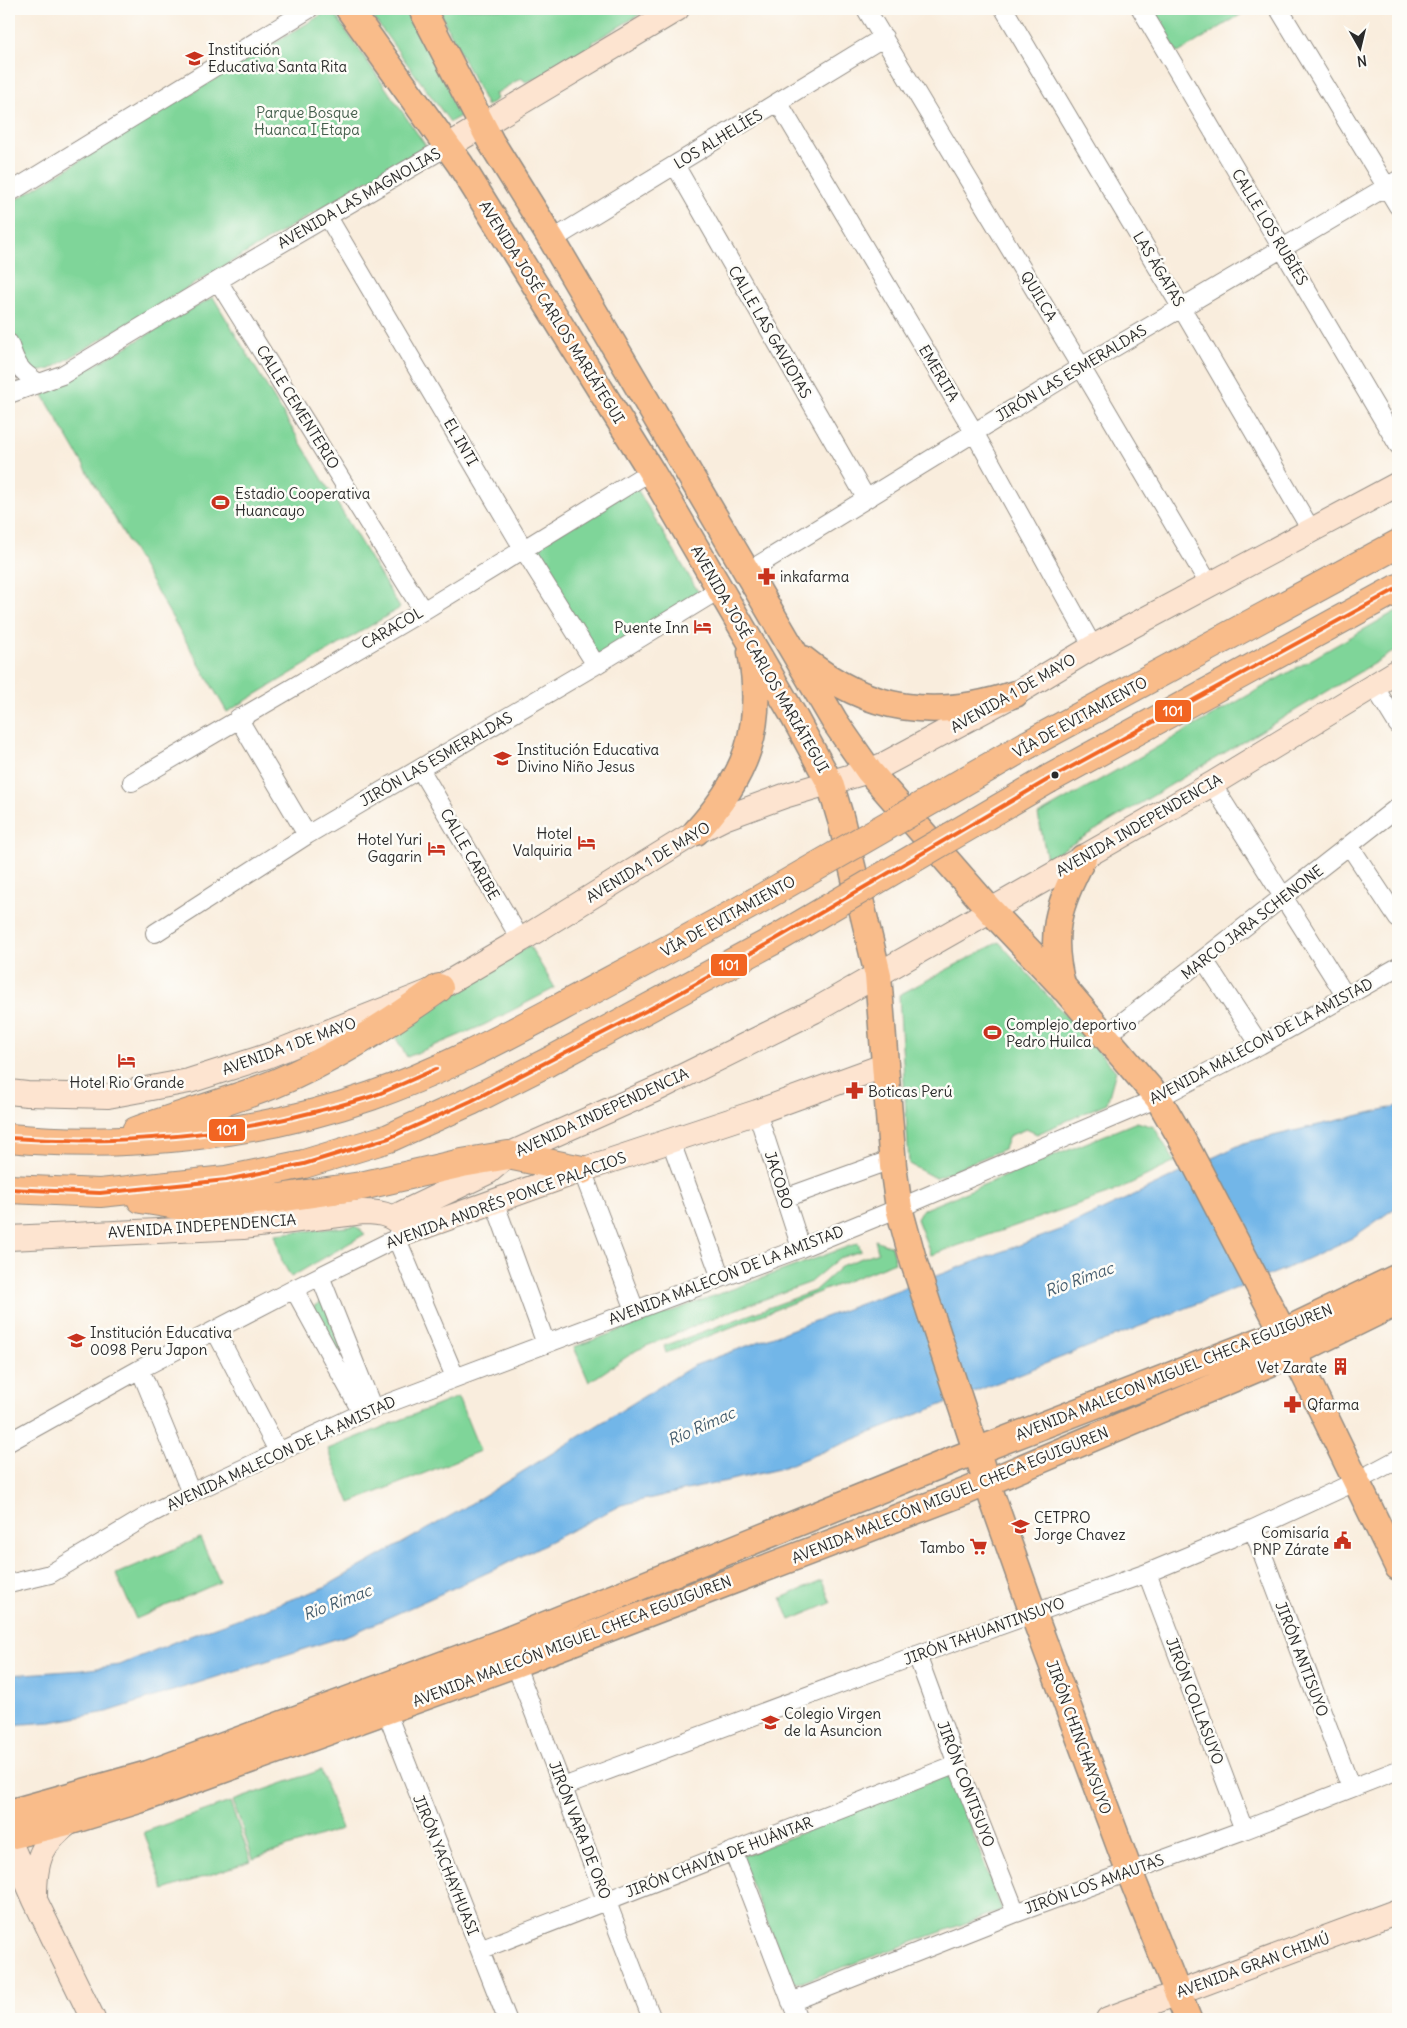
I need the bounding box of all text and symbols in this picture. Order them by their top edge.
north arrow [1334,22,1384,72]
place label: Institución Educativa Santa Rita [208,40,348,76]
school or university icon: Institución Educativa Santa Rita [184,48,204,68]
text: N [1356,51,1368,70]
park label: Parque Bosque Huanca I Etapa [254,103,360,139]
street label: LOS ALHELÍES [670,105,766,173]
street label: AVENIDA LAS MAGNOLIAS [274,143,444,253]
street label: CALLE LOS RUBÍES [1228,165,1312,289]
street label: AVENIDA JOSÉ CARLOS MARIÁTEGUI [475,197,629,427]
street label: LAS ÁGATAS [1129,228,1189,310]
street label: CALLE LAS GAVIOTAS [724,262,816,402]
street label: QUILCA [1017,267,1062,325]
street label: JIRÓN LAS ESMERALDAS [991,319,1150,426]
street label: EMERITA [915,341,963,405]
street label: CALLE CEMENTERIO [252,342,344,472]
street label: EL INTI [440,415,482,469]
place label: Estadio Cooperativa Huancayo [235,484,371,520]
sports icon: Estadio Cooperativa Huancayo [211,492,231,512]
street label: AVENIDA JOSÉ CARLOS MARIÁTEGUI [687,542,833,776]
pharmacy icon: inkafarma [756,566,776,586]
place label: inkafarma [780,567,850,586]
street label: CARACOL [358,603,426,653]
hotel icon: Puente Inn [693,617,713,637]
place label: Puente Inn [614,618,689,637]
street label: AVENIDA 1 DE MAYO [947,649,1079,737]
street label: VÍA DE EVITAMIENTO [1010,672,1150,762]
line badge: 101 [1154,699,1192,723]
text: 101 [1163,702,1183,720]
street label: JIRÓN LAS ESMERALDAS [356,707,516,811]
place label: Institución Educativa Divino Niño Jesus [517,740,660,776]
school or university icon: Institución Educativa Divino Niño Jesus [493,748,513,768]
street label: AVENIDA INDEPENDENCIA [1053,769,1226,880]
unlabelled marker [1050,770,1060,780]
street label: CALLE CARIBE [436,805,504,903]
street label: AVENIDA 1 DE MAYO [582,817,714,907]
place label: Hotel Valquiria [513,824,572,860]
place label: Hotel Yuri Gagarin [357,830,422,866]
hotel icon: Hotel Valquiria [576,832,596,852]
hotel icon: Hotel Yuri Gagarin [426,838,446,858]
street label: MARCO JARA SCHENONE [1177,861,1327,983]
street label: VÍA DE EVITAMIENTO [658,871,798,961]
line badge: 101 [710,953,748,977]
text: 101 [719,956,739,974]
street label: AVENIDA MALECON DE LA AMISTAD [1146,974,1376,1108]
street label: AVENIDA 1 DE MAYO [219,1013,359,1079]
place label: Complejo deportivo Pedro Huilca [1006,1015,1137,1051]
sports icon: Complejo deportivo Pedro Huilca [982,1023,1002,1043]
hotel icon: Hotel Rio Grande [117,1051,137,1071]
street label: AVENIDA INDEPENDENCIA [513,1063,692,1160]
place label: Hotel Rio Grande [70,1073,184,1092]
pharmacy icon: Boticas Perú [844,1081,864,1101]
place label: Boticas Perú [868,1082,953,1101]
line badge: 101 [208,1118,246,1142]
text: 101 [217,1121,237,1139]
street label: AVENIDA ANDRÉS PONCE PALACIOS [383,1148,629,1252]
street label: JACOBO [761,1149,797,1211]
street label: AVENIDA INDEPENDENCIA [107,1210,297,1242]
street label: AVENIDA MALECON DE LA AMISTAD [606,1221,846,1329]
water label: Río Rímac [1042,1257,1118,1301]
street label: AVENIDA MALECON MIGUEL CHECA EGUIGUREN [1013,1300,1335,1444]
place label: Institución Educativa 0098 Peru Japon [90,1323,233,1359]
school or university icon: Institución Educativa 0098 Peru Japon [66,1331,86,1351]
building icon: Vet Zarate [1331,1357,1351,1377]
place label: Vet Zarate [1257,1358,1327,1377]
street label: AVENIDA MALECON DE LA AMISTAD [164,1391,398,1515]
pharmacy icon: Qfarma [1283,1394,1303,1414]
place label: Qfarma [1307,1395,1360,1414]
water label: Río Rímac [664,1402,739,1450]
street label: AVENIDA MALECÓN MIGUEL CHECA EGUIGUREN [789,1422,1111,1567]
place label: CETPRO Jorge Chavez [1034,1508,1126,1544]
school or university icon: CETPRO Jorge Chavez [1010,1516,1030,1536]
place label: Comisaría PNP Zárate [1253,1523,1329,1559]
public building icon: Comisaría PNP Zárate [1333,1531,1353,1551]
supermarket icon: Tambo [969,1537,989,1557]
place label: Tambo [920,1538,965,1557]
street label: AVENIDA MALECÓN MIGUEL CHECA EGUIGUREN [410,1570,734,1711]
water label: Río Rímac [300,1579,376,1624]
street label: JIRÓN TAHUANTINSUYO [900,1592,1067,1669]
street label: JIRÓN ANTISUYO [1271,1598,1334,1719]
street label: JIRÓN COLLASUYO [1162,1634,1229,1767]
street label: JIRÓN CHINCHAYSUYO [1042,1657,1117,1817]
place label: Colegio Virgen de la Asuncion [784,1704,882,1740]
school or university icon: Colegio Virgen de la Asuncion [760,1712,780,1732]
street label: JIRÓN CONTISUYO [933,1718,1000,1850]
street label: JIRÓN VARA DE ORO [545,1758,616,1902]
street label: JIRÓN YACHAYHUASI [409,1791,484,1938]
street label: JIRÓN CHAVÍN DE HUÁNTAR [622,1811,816,1902]
street label: JIRÓN LOS AMAUTAS [1021,1849,1166,1918]
street label: AVENIDA GRAN CHIMÚ [1174,1928,1332,2002]

